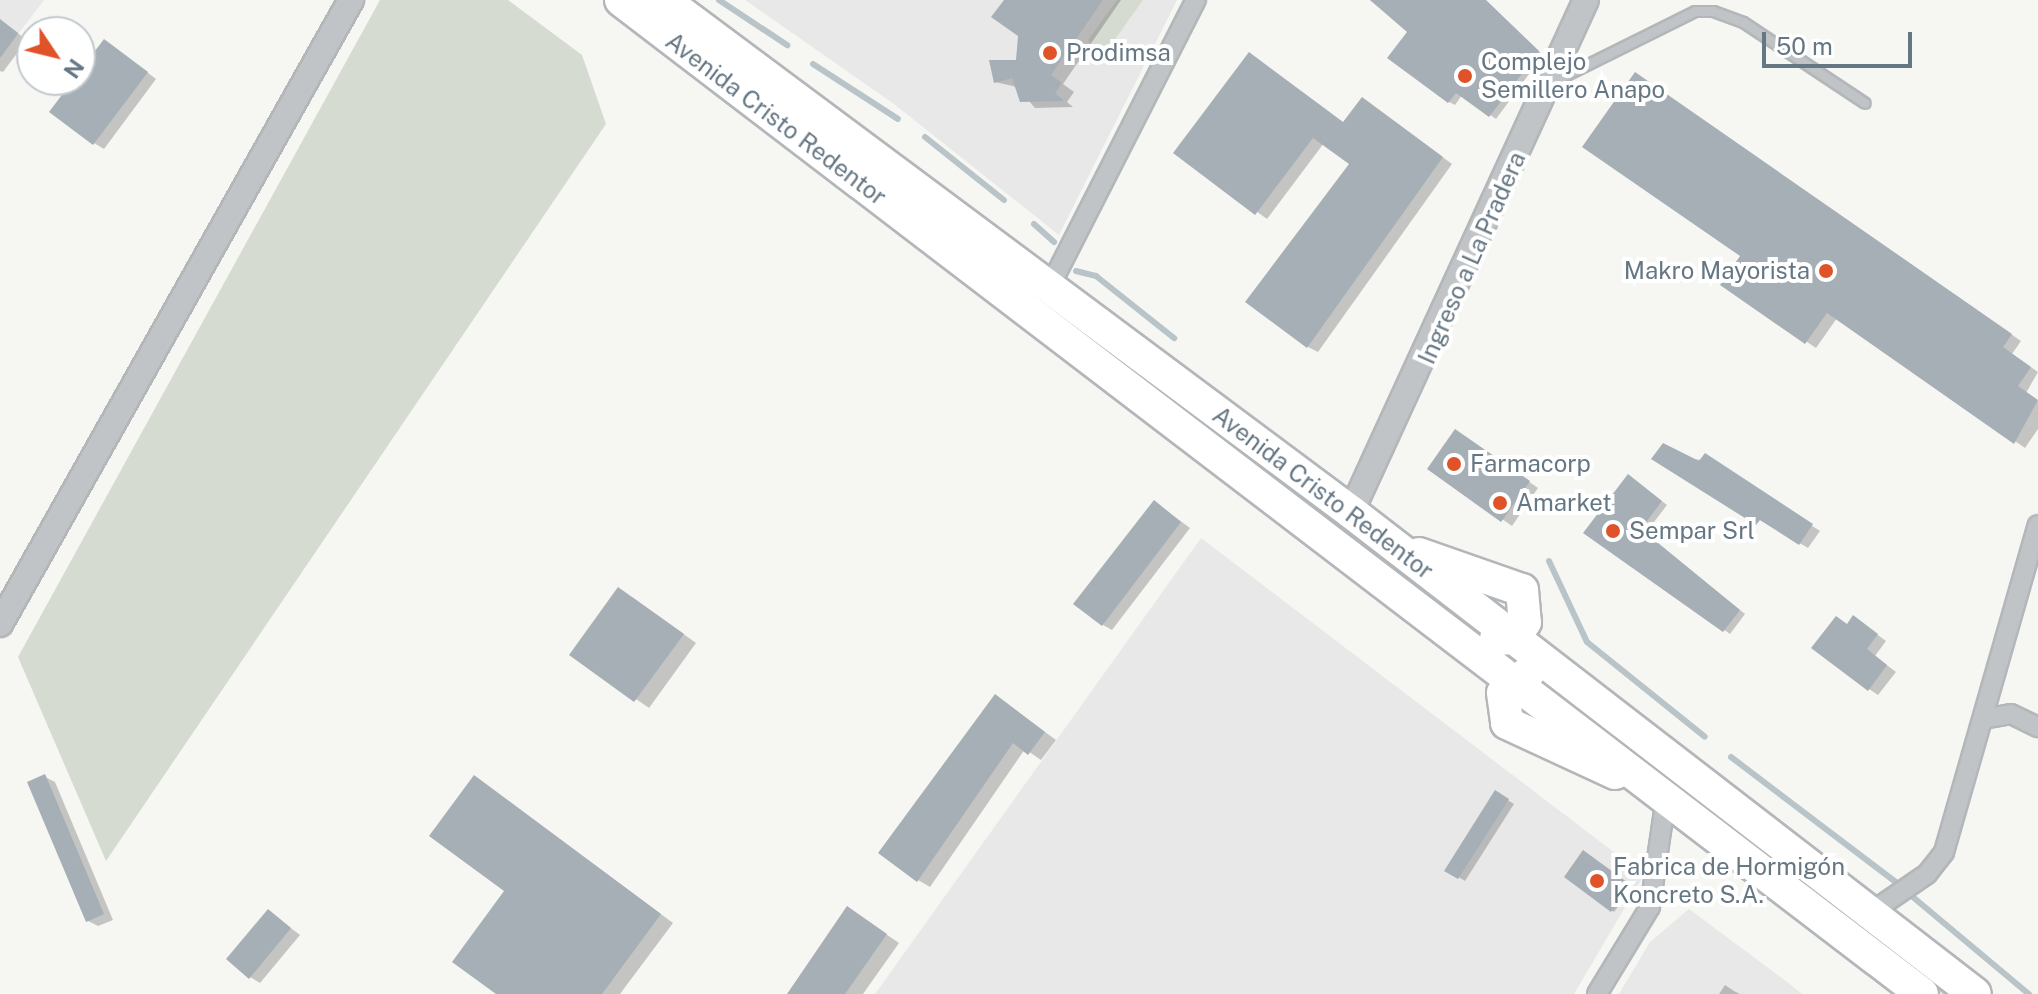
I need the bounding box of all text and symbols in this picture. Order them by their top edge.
north arrow [16,16,96,96]
scale bar [1766,16,1916,66]
street label: Avenida Cristo Redentor [660,27,892,211]
text: 50 m [1776,32,1833,60]
place label: Prodimsa [1066,39,1171,67]
marker: Prodimsa [1041,44,1059,62]
place label: Complejo Semillero Anapo [1481,48,1665,104]
text: N [58,54,90,83]
marker: Complejo Semillero Anapo [1456,67,1474,85]
street label: Ingreso a La Pradera [1412,147,1532,369]
place label: Makro Mayorista [1624,257,1810,285]
marker: Makro Mayorista [1817,262,1835,280]
street label: Avenida Cristo Redentor [1207,401,1439,585]
place label: Farmacorp [1470,450,1591,478]
marker: Farmacorp [1445,455,1463,473]
place label: Amarket [1516,489,1612,517]
marker: Amarket [1491,494,1509,512]
place label: Sempar Srl [1629,517,1755,545]
marker: Sempar Srl [1604,522,1622,540]
place label: Fabrica de Hormigón Koncreto S.A. [1613,853,1845,909]
marker: Fabrica de Hormigón Koncreto S.A. [1588,872,1606,890]

